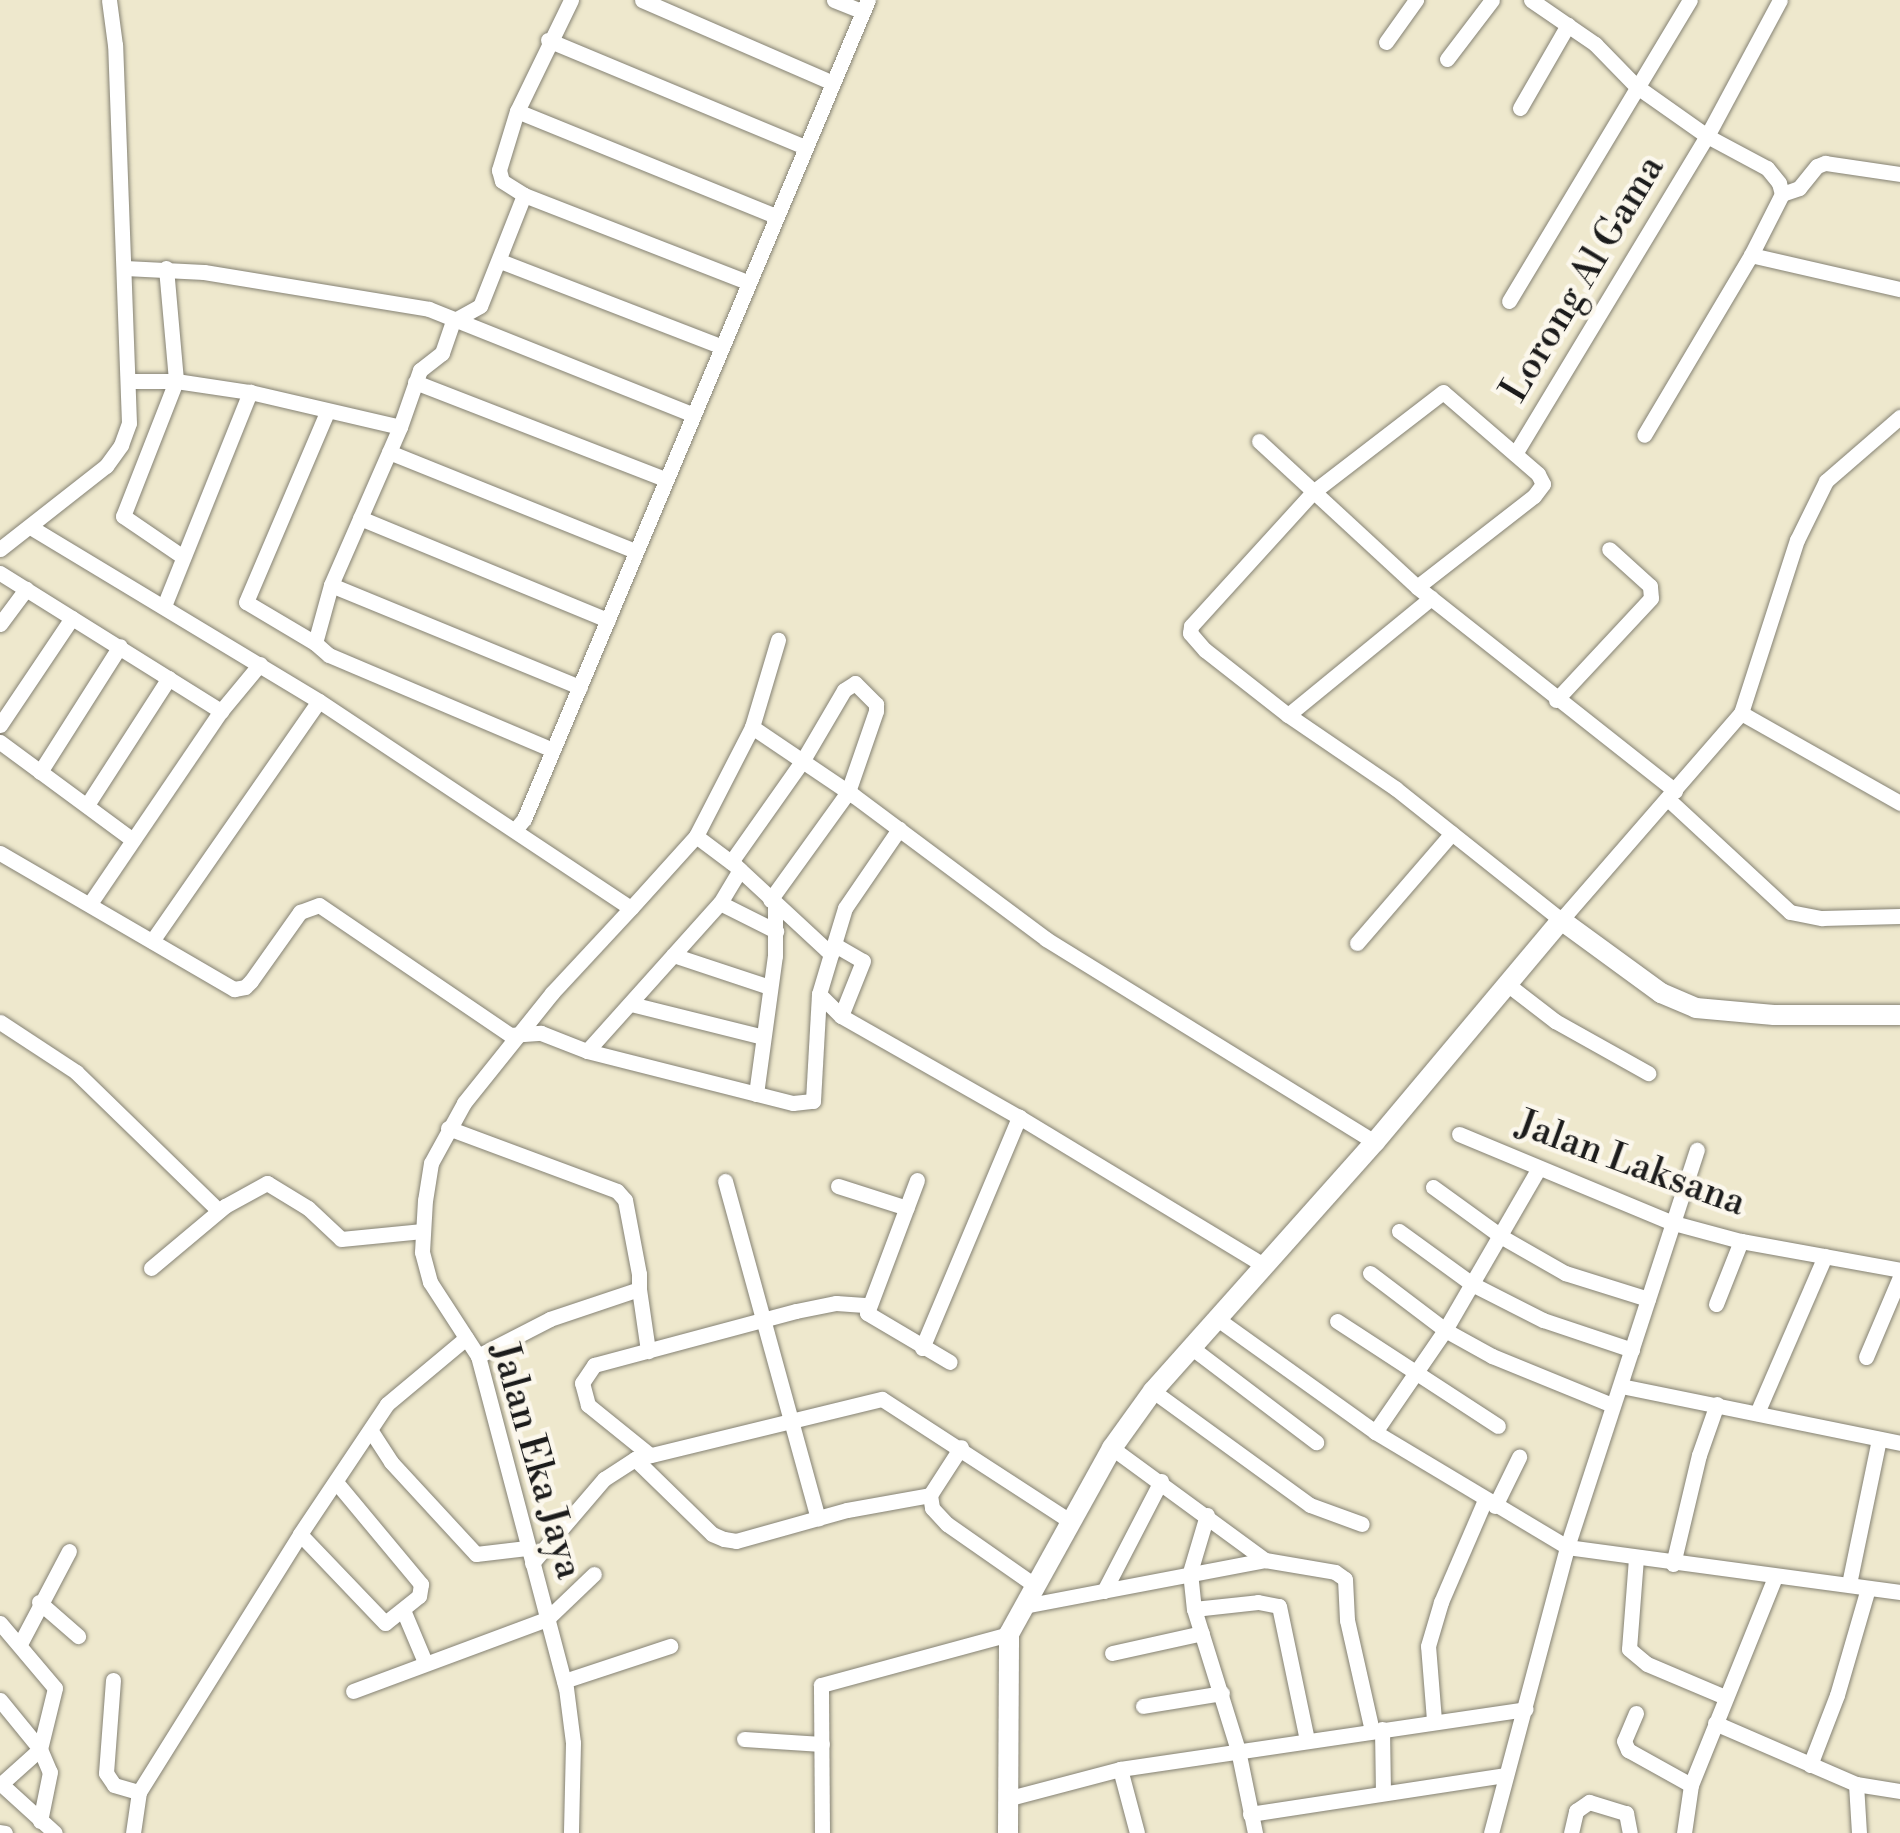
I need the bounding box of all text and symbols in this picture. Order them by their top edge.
street label: Lorong Al Gama [1492,148,1674,410]
street label: Jalan Laksana [1511,1102,1751,1226]
street label: Jalan Eka Jaya [481,1338,591,1584]

